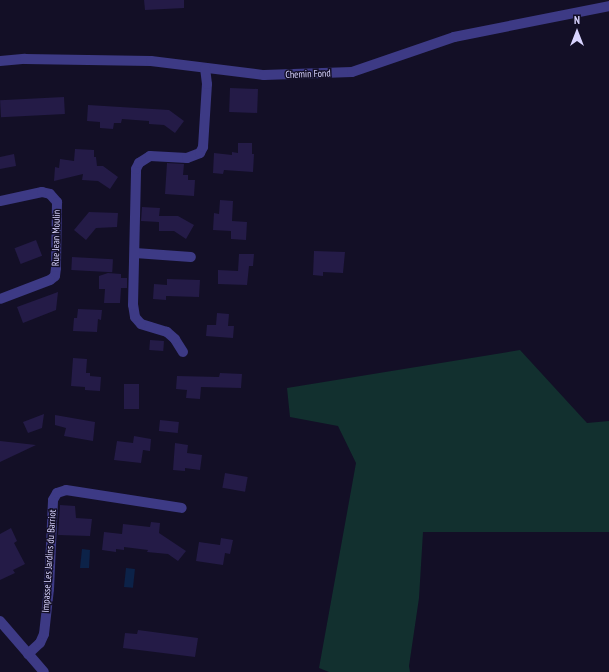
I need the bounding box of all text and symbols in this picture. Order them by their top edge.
north arrow [557,12,597,52]
text: N [574,13,580,27]
street label: Chemin Fond [285,67,331,81]
street label: Rue Jean Moulin [50,210,62,266]
street label: Impasse Les Jardins du Barriot [39,509,59,613]

